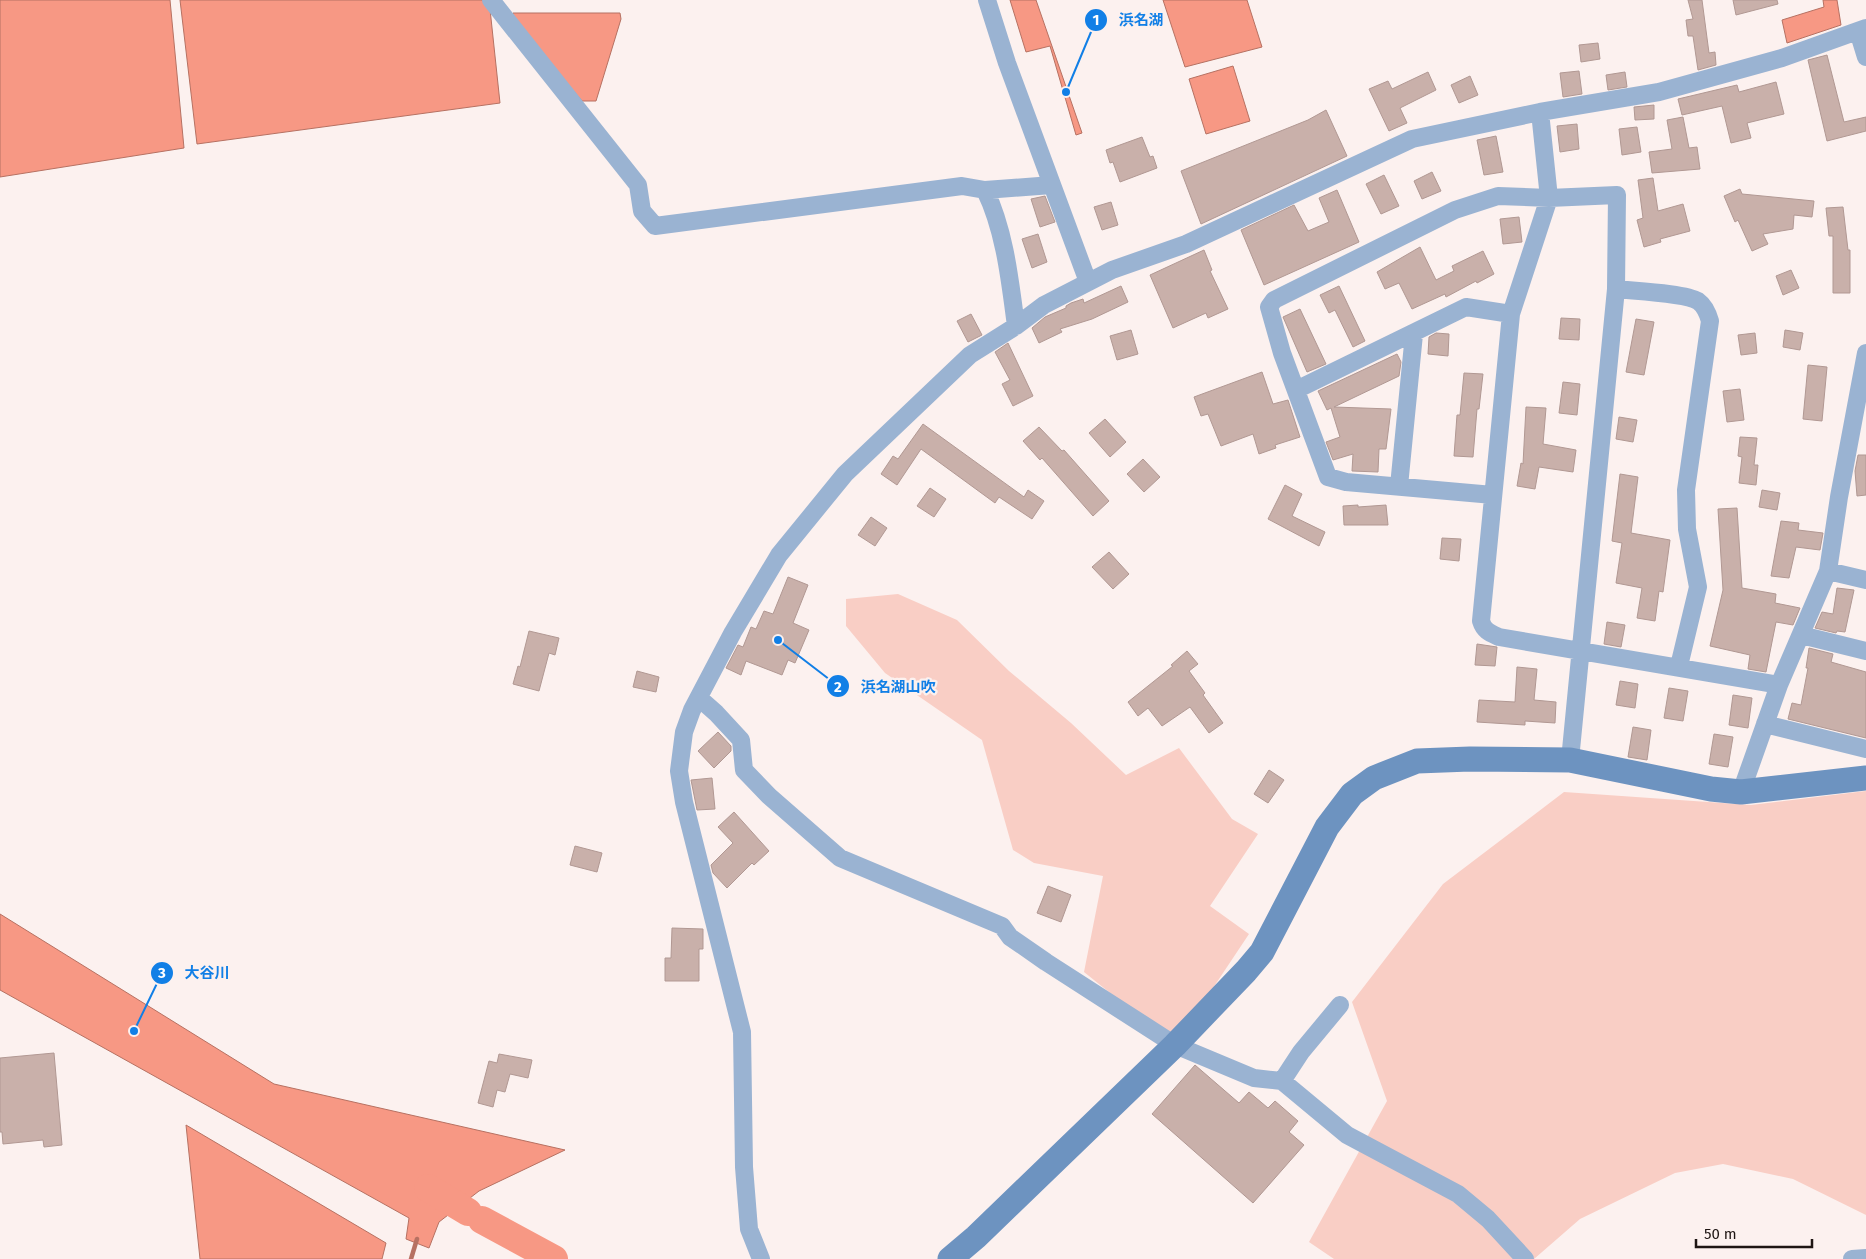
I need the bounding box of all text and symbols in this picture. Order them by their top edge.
callout: 浜名湖 [1084,5,1174,35]
text: 1 [1093,11,1099,29]
text: 浜名湖 [1118,11,1164,29]
callout: 浜名湖山吹 [825,671,945,701]
text: 2 [834,678,842,696]
text: 浜名湖山吹 [860,678,936,696]
callout: 大谷川 [150,958,240,988]
text: 3 [157,964,166,982]
text: 大谷川 [184,964,230,982]
scale bar [1696,1216,1812,1248]
text: 50 m [1704,1225,1737,1243]

